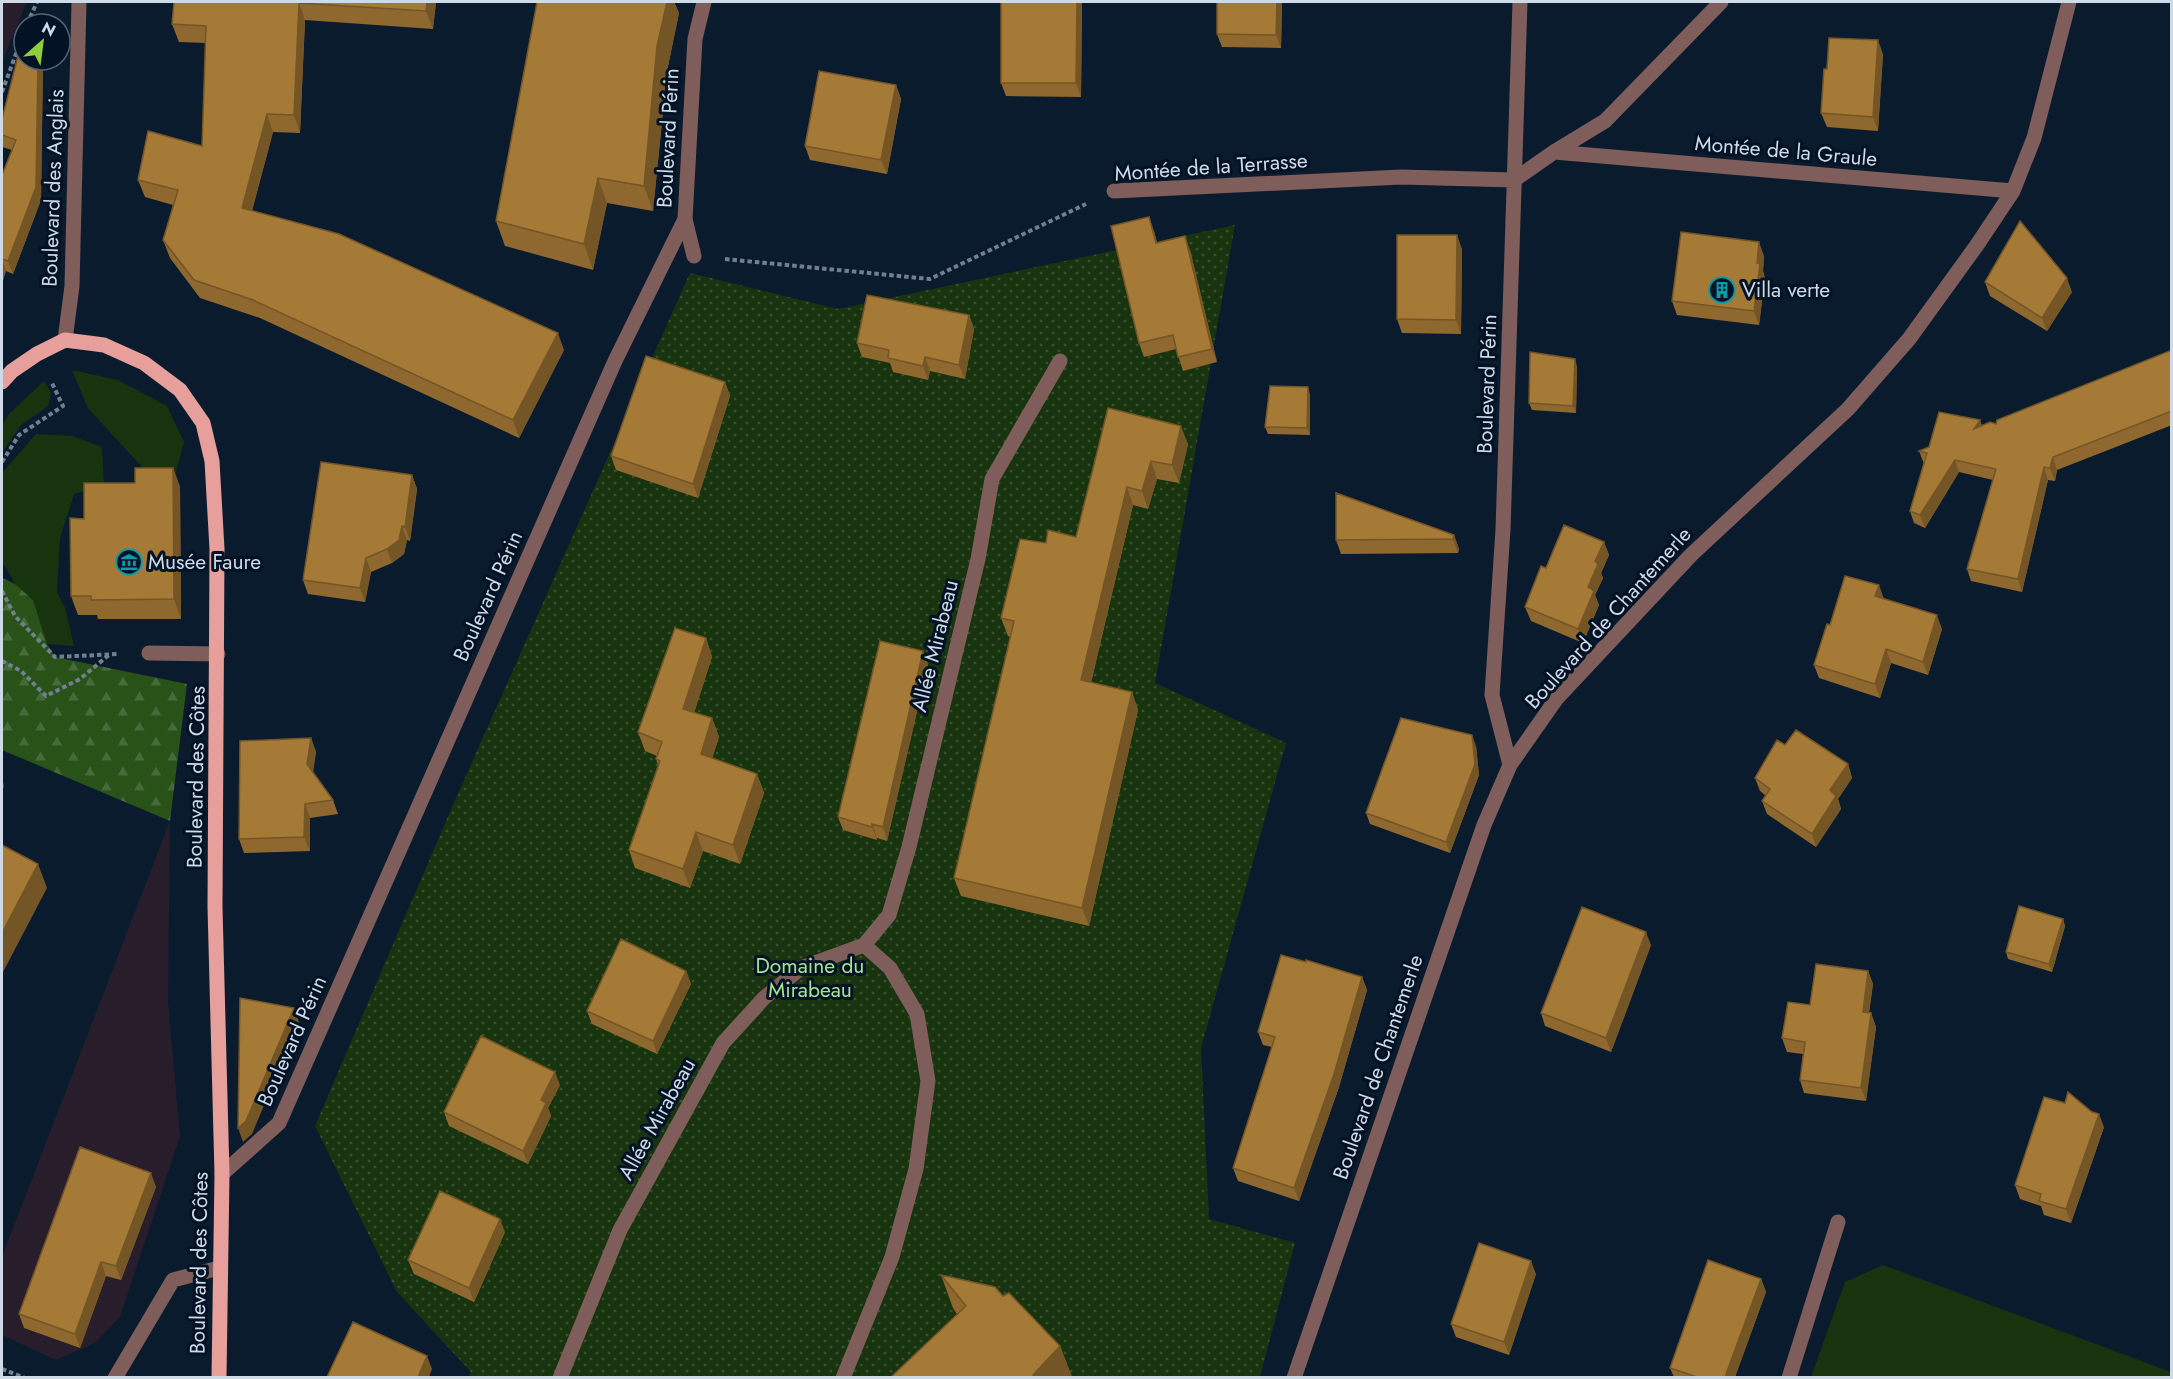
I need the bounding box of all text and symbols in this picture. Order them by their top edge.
north arrow [12,12,72,72]
text: N [38,16,60,42]
street label: Boulevard Périn [649,67,687,209]
street label: Boulevard des Anglais [35,89,71,287]
street label: Montée de la Graule [1694,128,1879,174]
street label: Montée de la Terrasse [1113,145,1309,189]
building icon: Villa verte [1707,275,1737,305]
place label: Villa verte [1742,275,1830,305]
street label: Boulevard Périn [1470,314,1504,454]
street label: Boulevard de Chantemerle [1518,520,1698,716]
street label: Boulevard Périn [446,526,530,666]
museum icon: Musée Faure [114,547,144,577]
place label: Musée Faure [148,547,261,577]
street label: Allée Mirabeau [904,577,966,715]
street label: Boulevard des Côtes [179,686,213,868]
street label: Boulevard de Chantemerle [1325,950,1431,1183]
park label: Domaine du Mirabeau [756,951,864,1005]
street label: Boulevard Périn [250,971,334,1111]
street label: Allée Mirabeau [611,1053,703,1185]
street label: Boulevard des Côtes [182,1172,216,1354]

